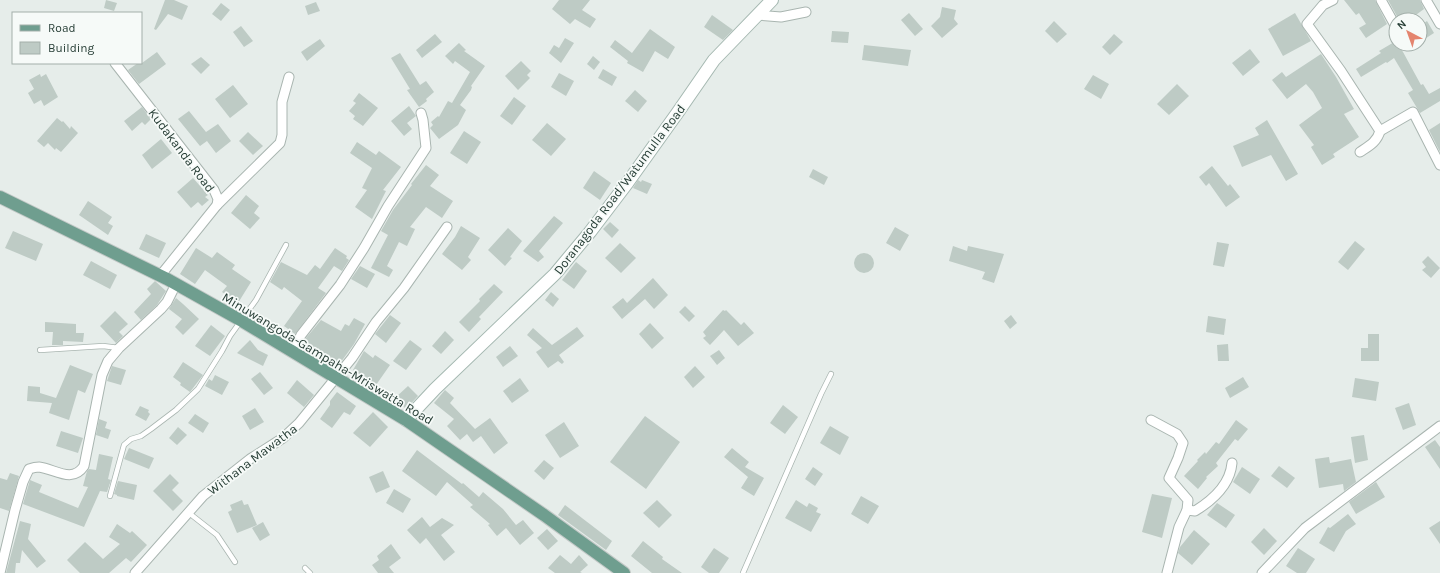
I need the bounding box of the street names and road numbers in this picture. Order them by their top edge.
street label: Doranagoda Road/Watumulla Road [550,101,688,277]
street label: Kudakanda Road [145,106,218,195]
street label: Minuwangoda-Gampaha-Mriswatta Road [219,289,436,428]
street label: Withana Mawatha [205,421,300,498]

